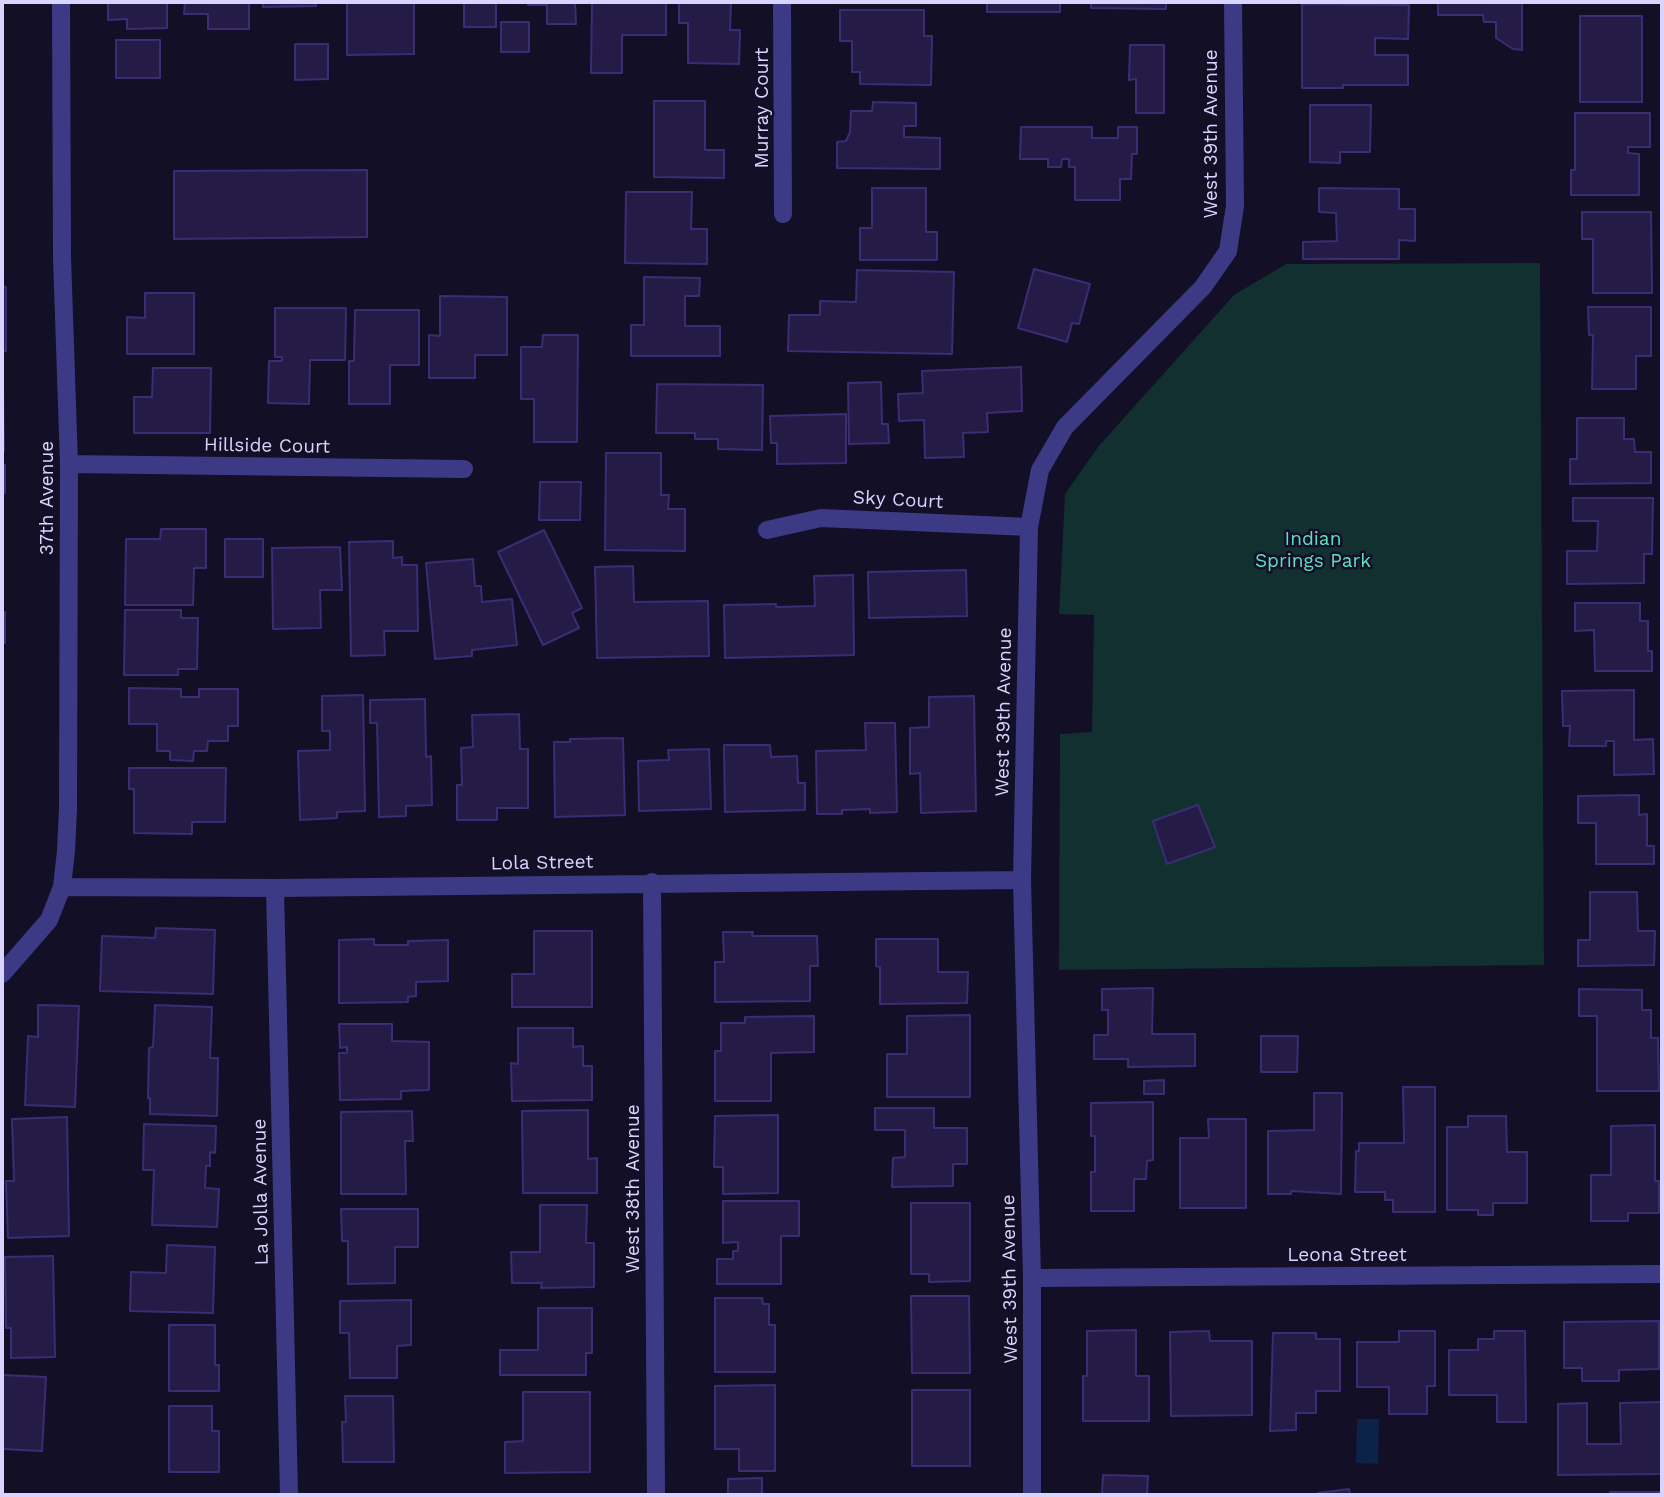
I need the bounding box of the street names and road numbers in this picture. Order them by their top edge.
street label: Murray Court [751,48,773,168]
street label: West 39th Avenue [1200,49,1222,219]
street label: Hillside Court [204,433,330,459]
street label: 37th Avenue [36,441,58,555]
street label: Sky Court [852,486,944,514]
street label: West 39th Avenue [991,627,1017,797]
street label: Lola Street [490,851,594,875]
street label: West 38th Avenue [622,1104,644,1274]
street label: La Jolla Avenue [248,1118,274,1266]
street label: West 39th Avenue [997,1194,1023,1364]
street label: Leona Street [1287,1244,1407,1266]

